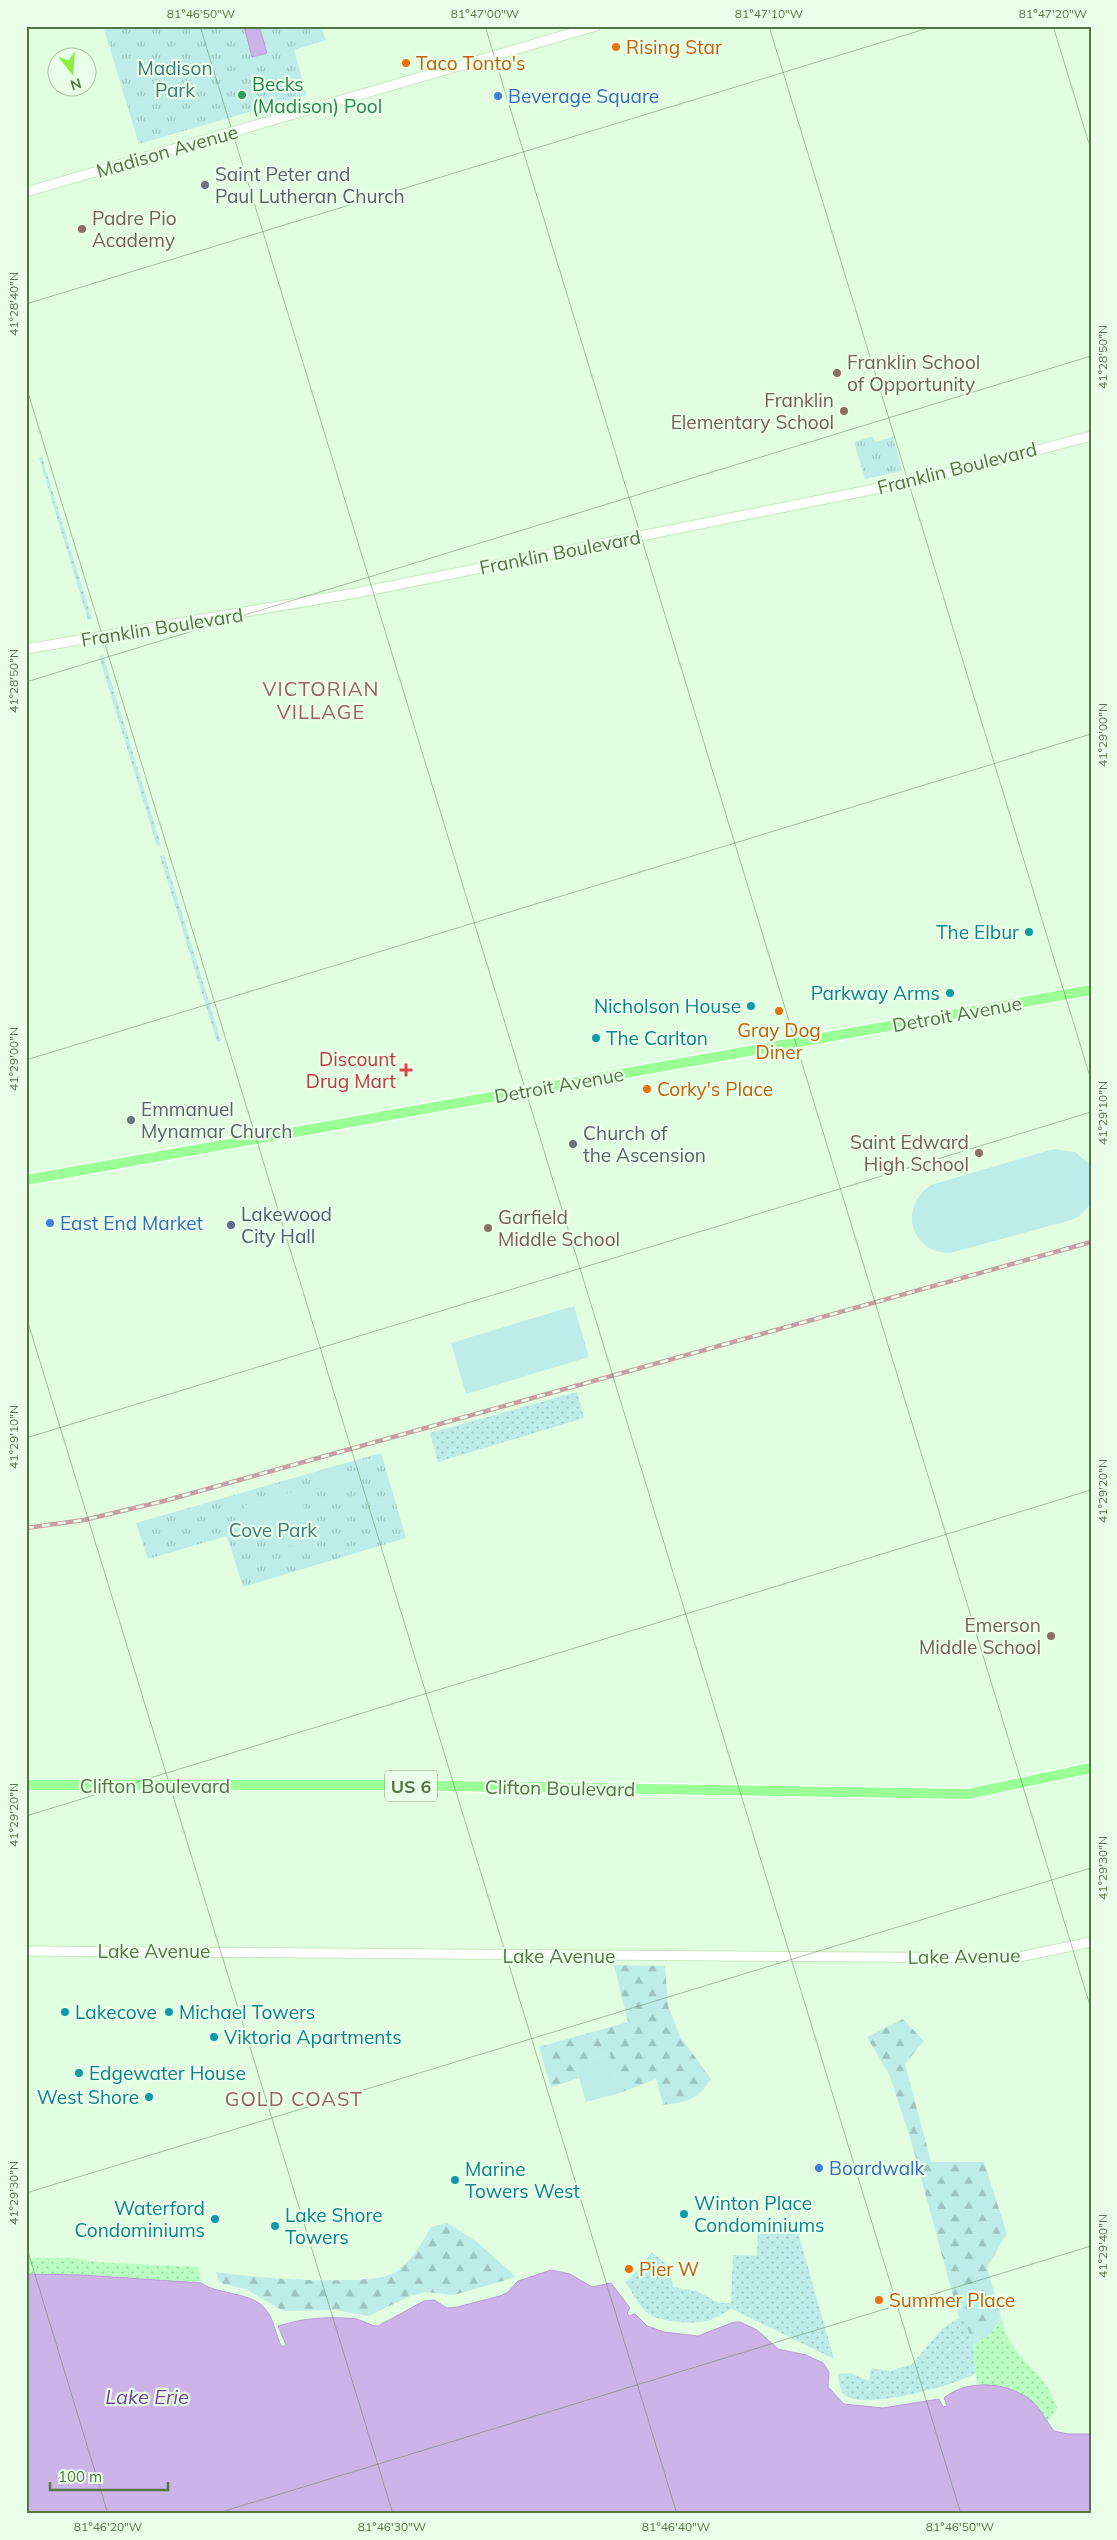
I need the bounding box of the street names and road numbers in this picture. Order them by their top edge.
street label: Madison Avenue [93,119,241,183]
street label: Franklin Boulevard [875,437,1039,499]
street label: Franklin Boulevard [477,525,643,579]
street label: Franklin Boulevard [79,602,245,652]
street label: Detroit Avenue [890,991,1024,1037]
street label: Detroit Avenue [492,1062,626,1108]
road number: US 6 [385,1770,437,1802]
street label: Clifton Boulevard [80,1774,230,1798]
street label: Clifton Boulevard [485,1775,635,1801]
street label: Lake Avenue [98,1939,210,1963]
street label: Lake Avenue [907,1943,1021,1969]
street label: Lake Avenue [503,1944,615,1968]

